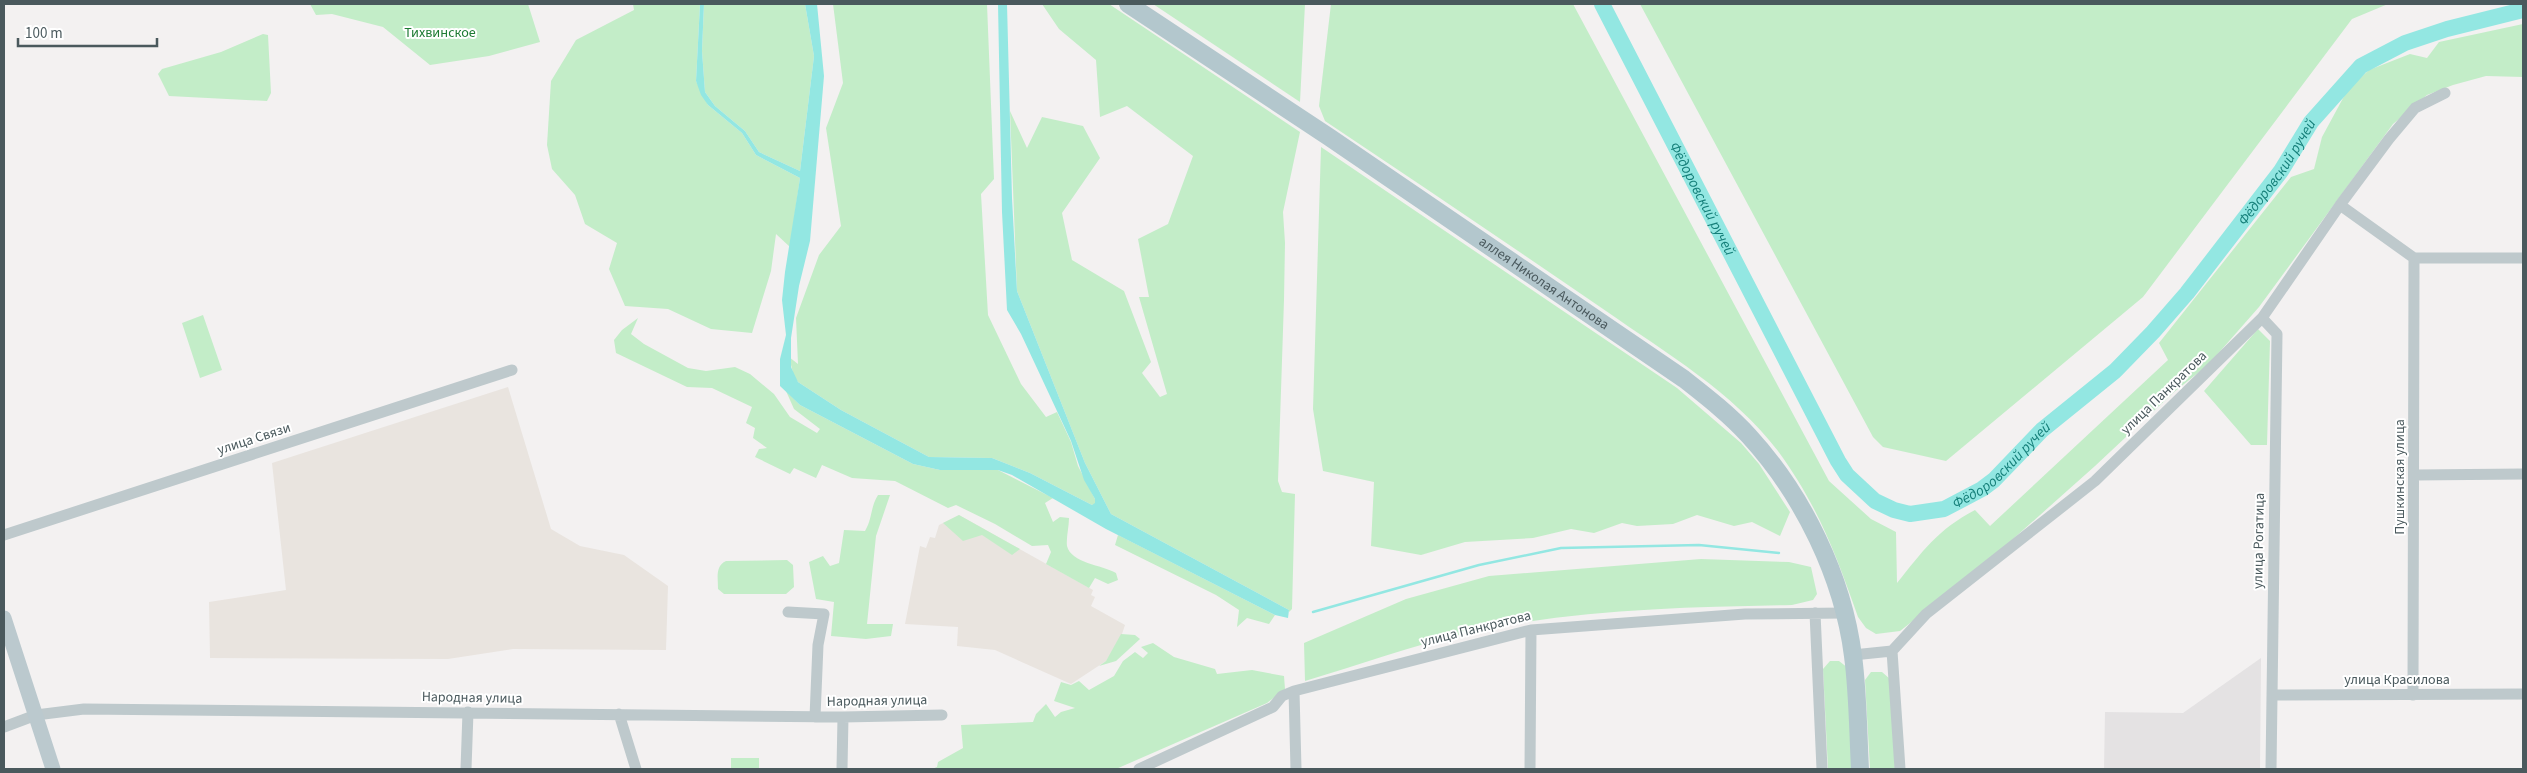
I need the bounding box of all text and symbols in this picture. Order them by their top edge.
scale bar [18,15,156,47]
text: 100 m [25,23,63,44]
park label: Тихвинское [404,23,476,43]
water label: Фёдоровский ручей [2232,115,2321,230]
water label: Фёдоровский ручей [1664,138,1741,259]
street label: аллея Николая Антонова [1475,232,1613,335]
street label: улица Панкратова [2116,347,2212,439]
water label: Фёдоровский ручей [1948,416,2055,514]
street label: улица Связи [215,418,293,460]
street label: Пушкинская улица [2390,419,2410,535]
street label: улица Рогатица [2248,493,2270,589]
street label: улица Панкратова [1419,606,1533,652]
street label: улица Красилова [2344,670,2450,690]
street label: Народная улица [422,687,522,709]
street label: Народная улица [827,690,927,712]

